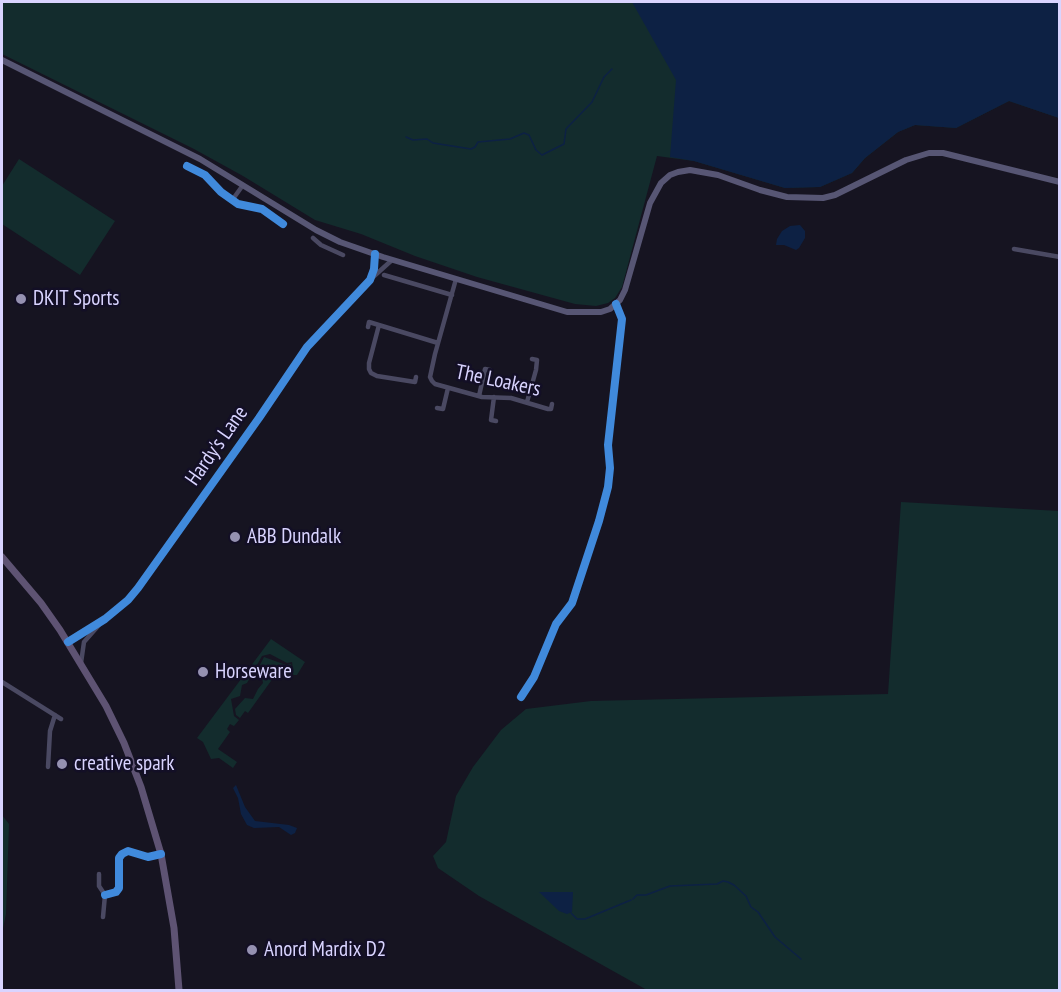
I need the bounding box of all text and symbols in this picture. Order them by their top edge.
place label: DKIT Sports [33,286,119,312]
marker: DKIT Sports [14,292,28,306]
street label: The Loakers [453,360,543,402]
street label: Hardy's Lane [180,401,254,491]
place label: ABB Dundalk [247,524,341,550]
marker: ABB Dundalk [228,530,242,544]
place label: Horseware [215,659,292,685]
marker: Horseware [196,665,210,679]
place label: creative spark [74,751,174,777]
marker: creative spark [55,757,69,771]
place label: Anord Mardix D2 [264,937,386,963]
marker: Anord Mardix D2 [245,943,259,957]

